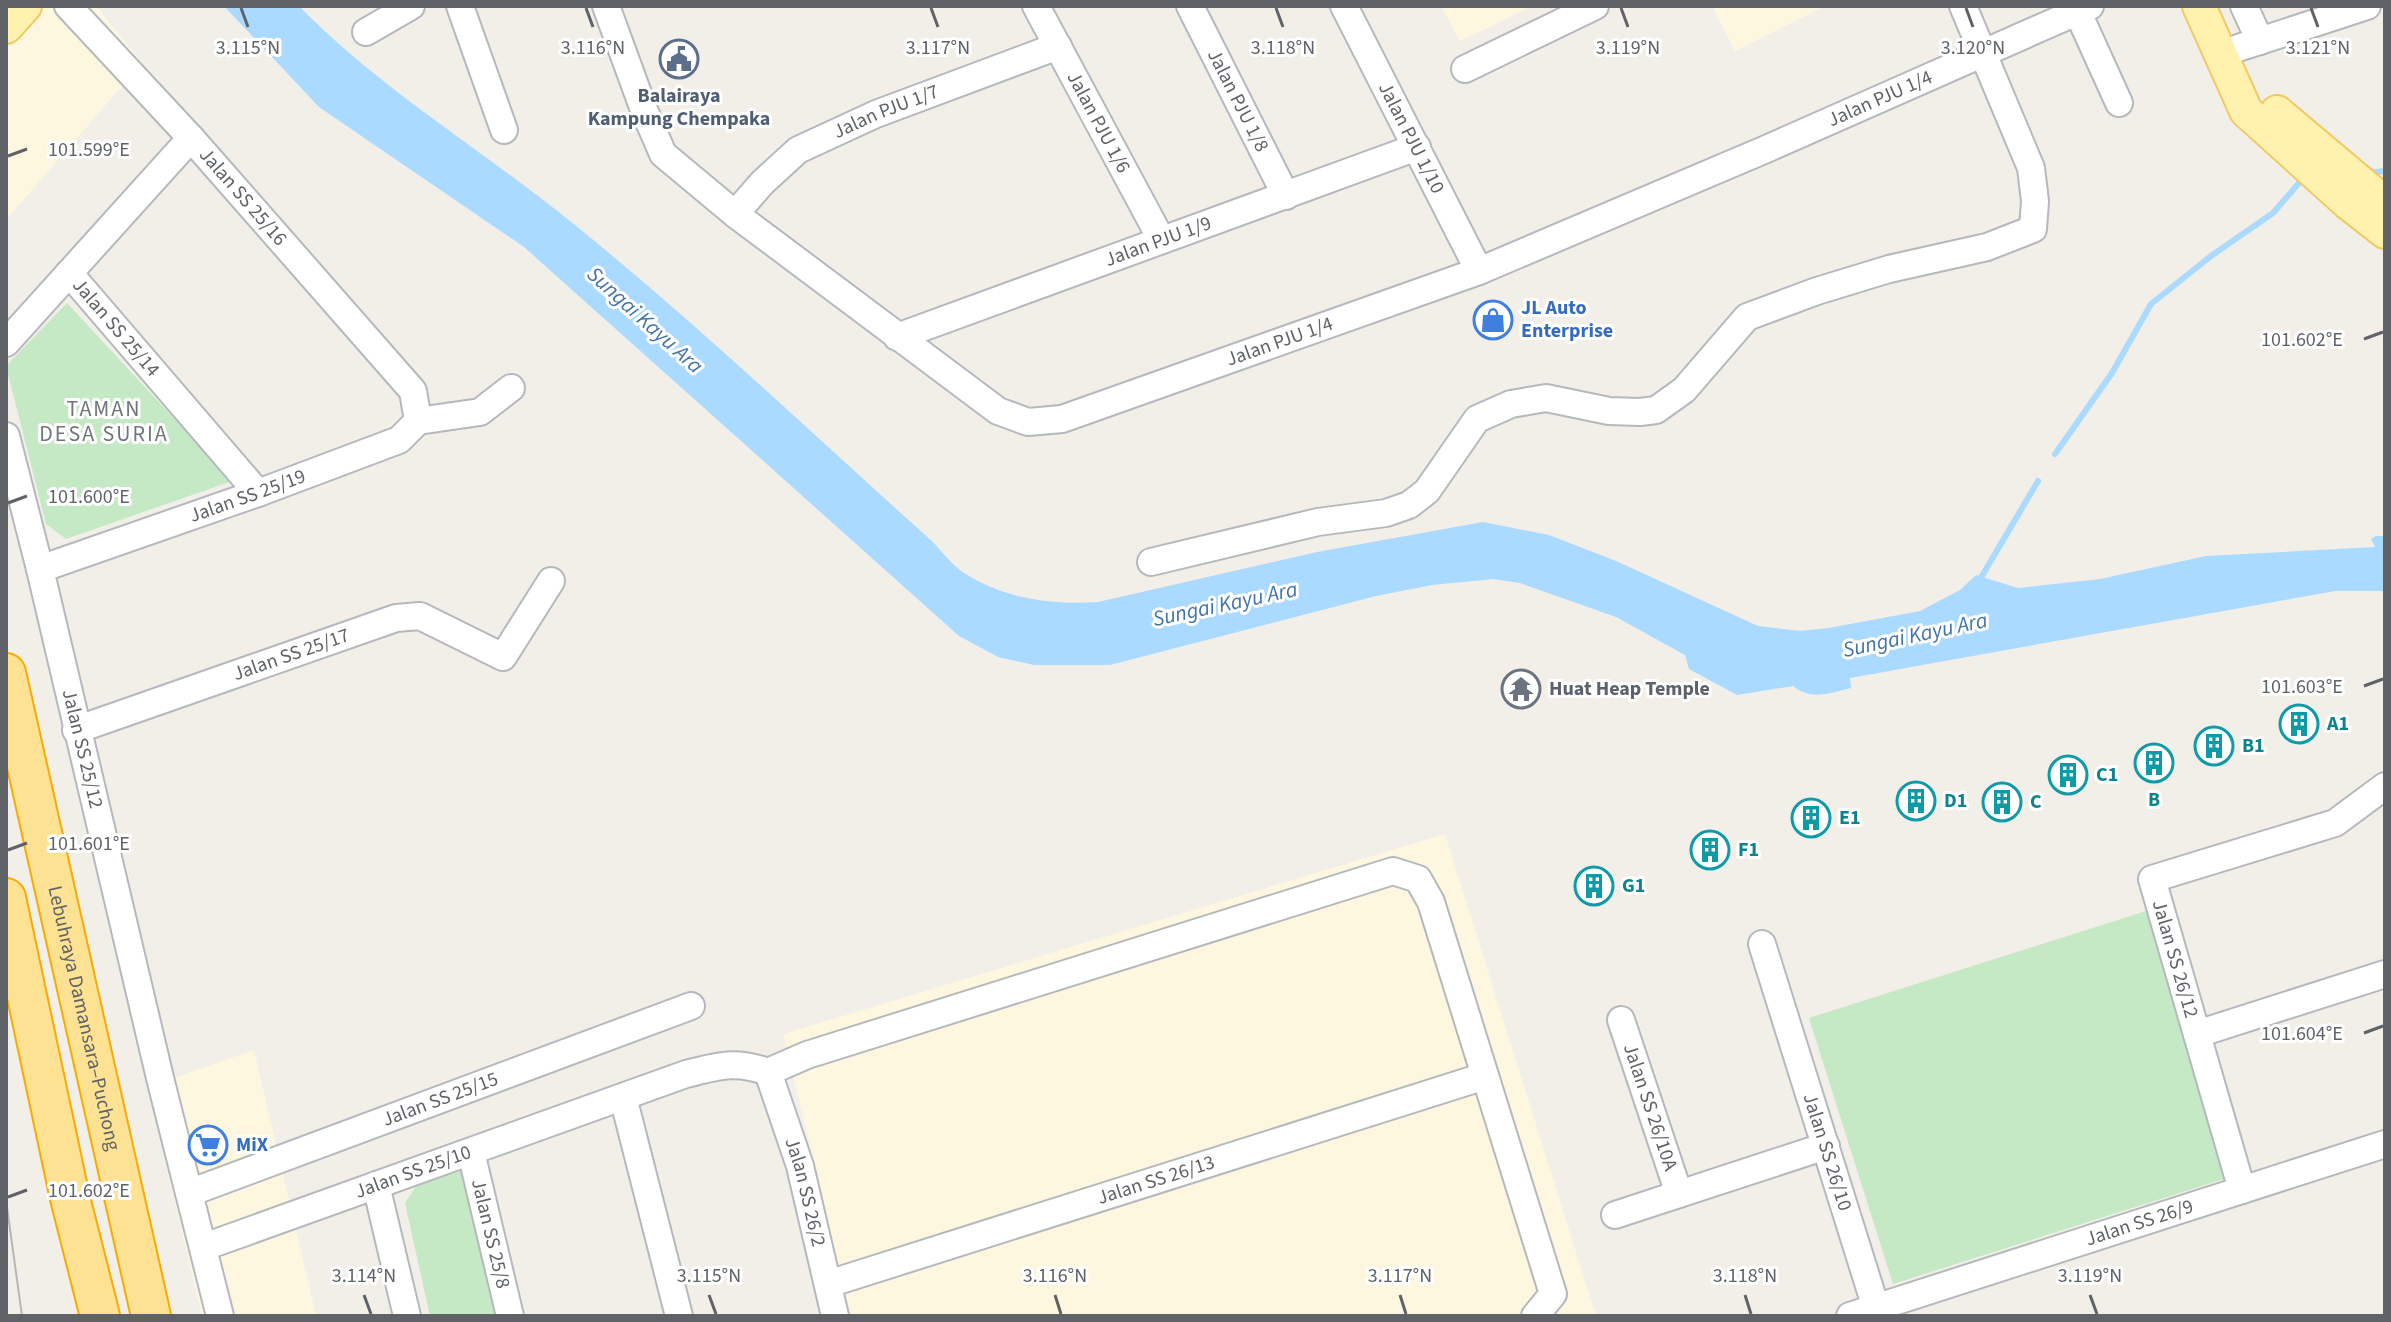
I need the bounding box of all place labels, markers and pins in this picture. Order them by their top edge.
public building icon: Balairaya Kampung Chempaka [658,38,700,80]
place label: Balairaya Kampung Chempaka [588,82,770,133]
place label: JL Auto Enterprise [1521,294,1613,345]
shop icon: JL Auto Enterprise [1472,299,1514,341]
temple icon: Huat Heap Temple [1500,668,1542,710]
place label: Huat Heap Temple [1549,675,1710,703]
building icon: A1 [2278,703,2320,745]
place label: A1 [2326,710,2349,738]
building icon: B1 [2193,725,2235,767]
place label: B1 [2242,732,2265,760]
building icon: B [2133,742,2175,784]
building icon: C1 [2047,754,2089,796]
place label: C1 [2096,761,2118,789]
building icon: D1 [1895,780,1937,822]
building icon: C [1981,781,2023,823]
place label: B [2148,786,2160,814]
place label: D1 [1944,787,1967,815]
place label: C [2030,788,2042,816]
building icon: E1 [1790,797,1832,839]
place label: E1 [1839,804,1861,832]
building icon: F1 [1689,829,1731,871]
place label: F1 [1738,836,1759,864]
building icon: G1 [1573,865,1615,907]
place label: G1 [1622,872,1645,900]
supermarket icon: MiX [187,1124,229,1166]
place label: MiX [236,1131,269,1159]

